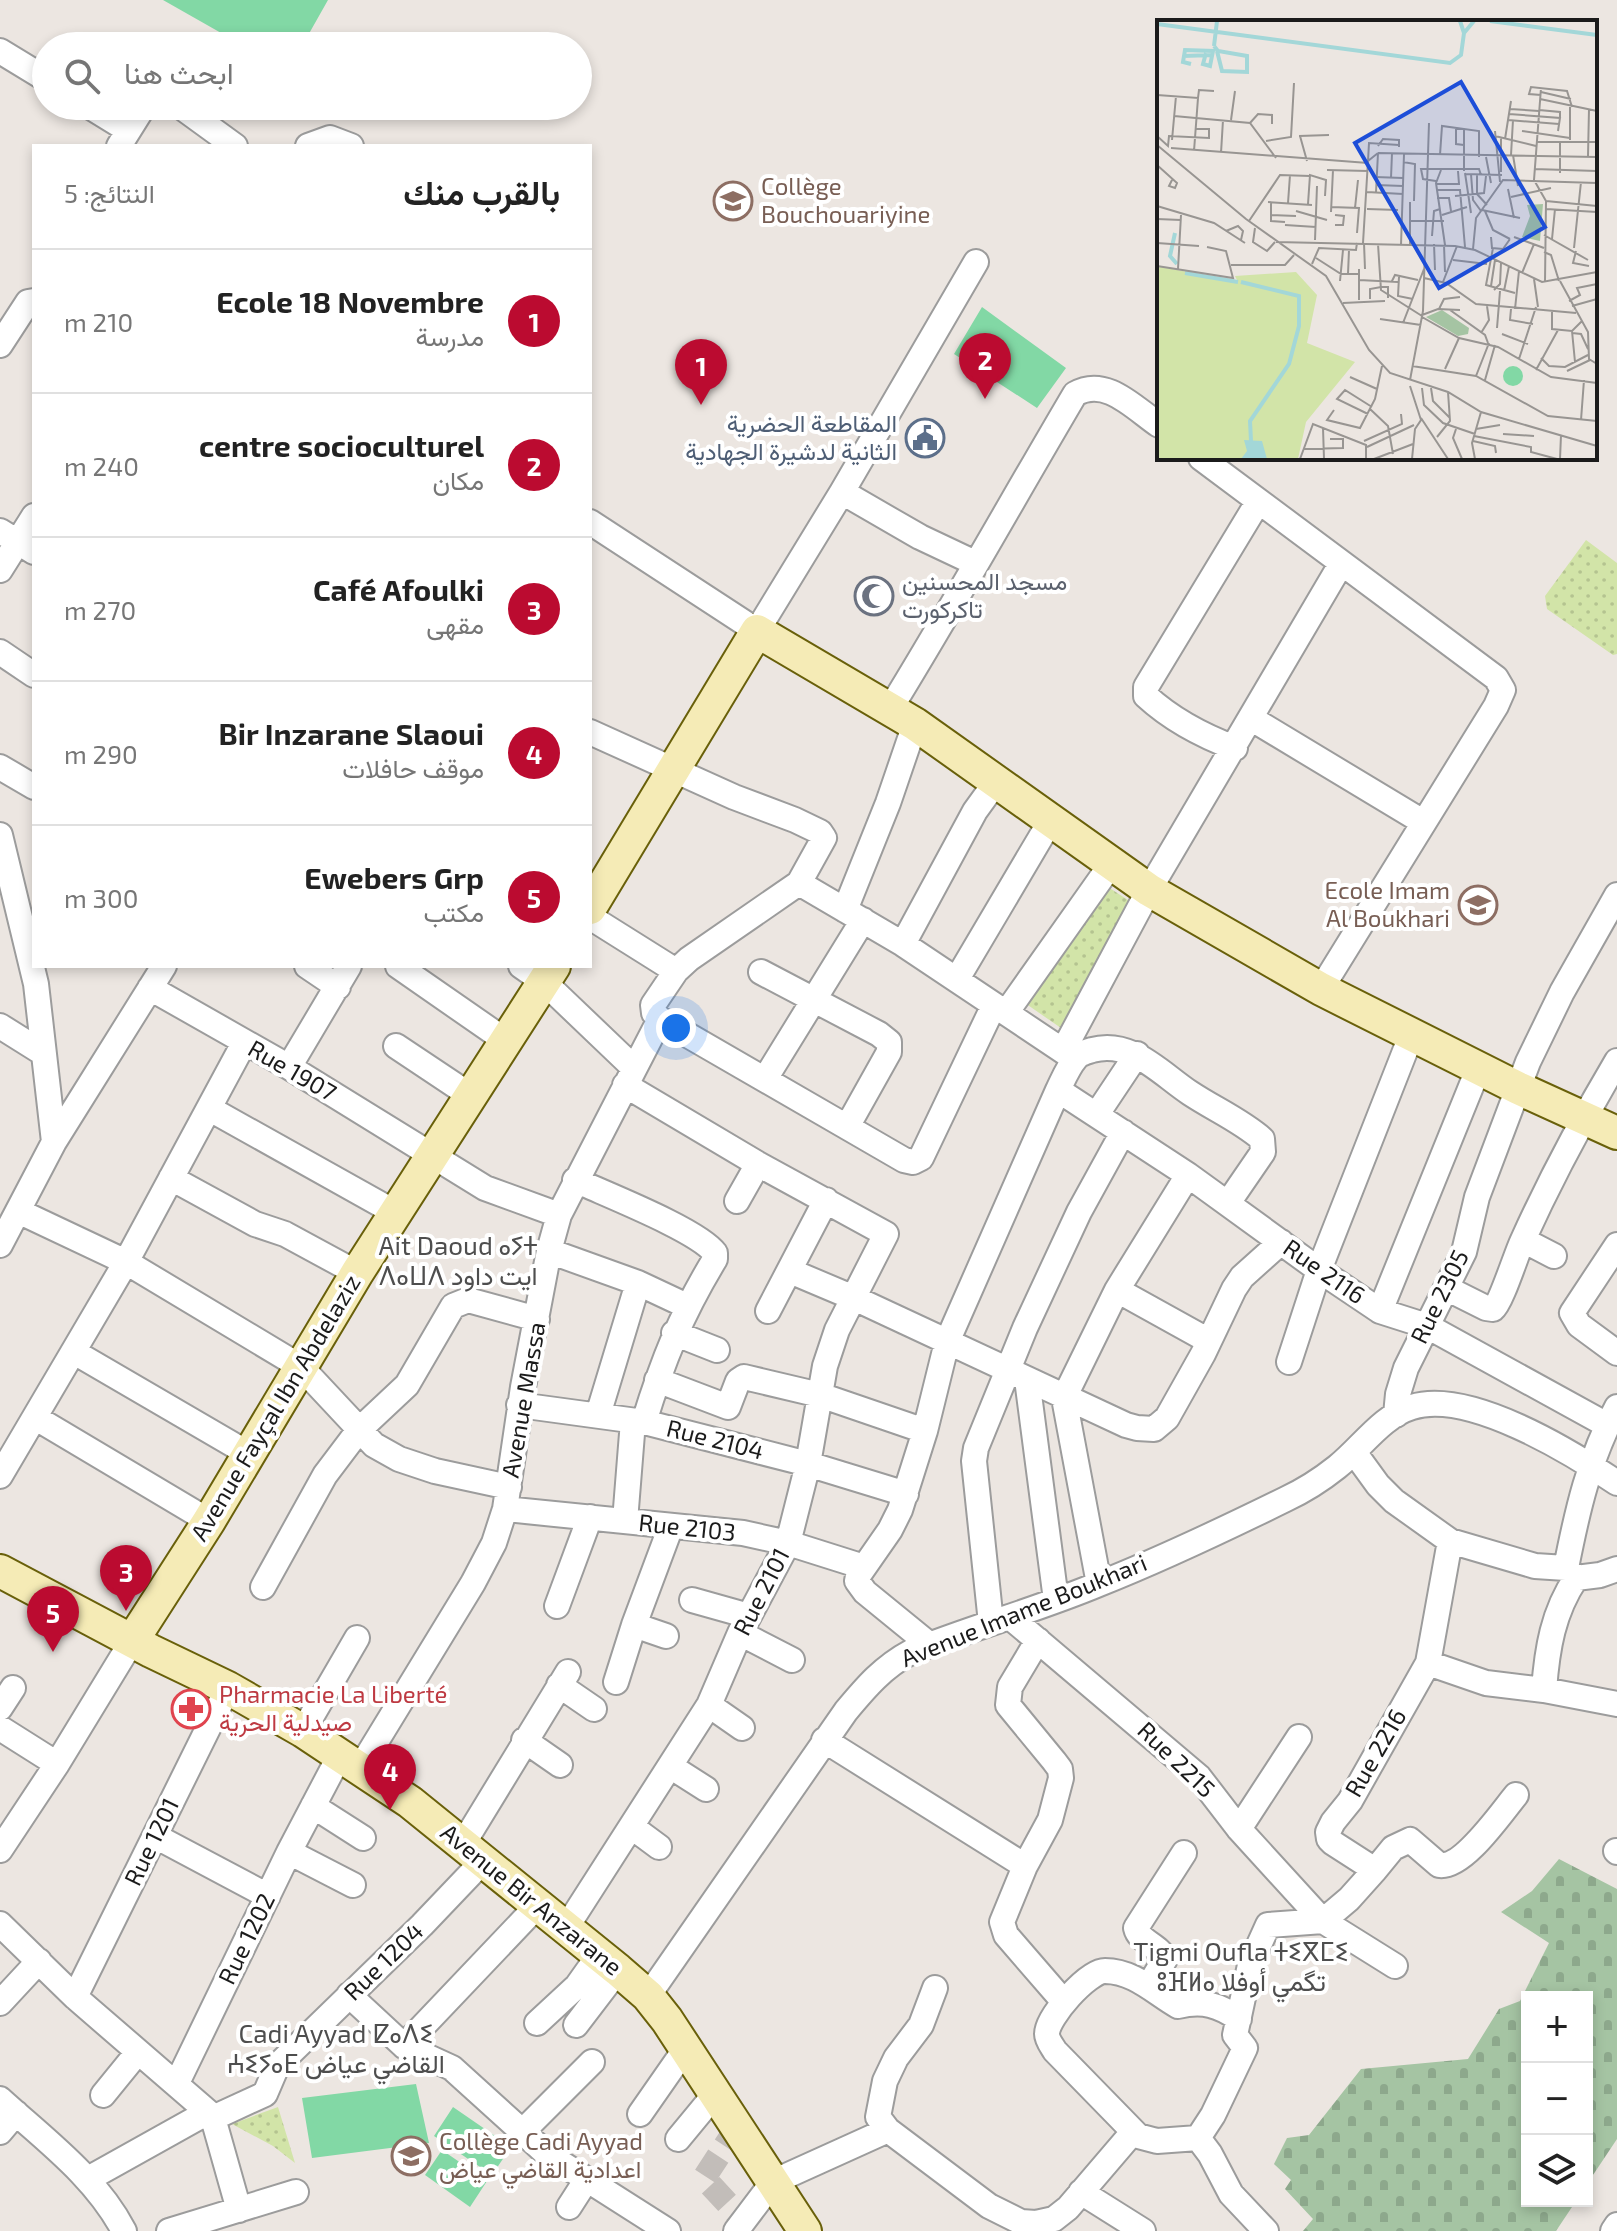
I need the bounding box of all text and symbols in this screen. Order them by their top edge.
inset map [1157,20,1597,460]
search box [32,32,592,120]
icon: search [60,54,104,98]
text: ابحث هنا [124,54,234,90]
text: بالقرب منك [403,171,560,212]
place label: Collège Bouchouariyine [761,171,930,228]
text: النتائج: 5 [64,177,155,208]
school or university icon: Collège Bouchouariyine [712,180,754,222]
text: Ecole 18 Novembre [216,283,484,319]
text: 210 m [64,306,133,337]
text: 1 [528,306,540,337]
text: مدرسة [415,320,484,351]
pin: 2 [959,333,1011,399]
pin: 1 [675,339,727,405]
place label: المقاطعة الحضرية الثانية لدشيرة الجهادية [685,408,897,467]
public building icon: المقاطعة الحضرية الثانية لدشيرة الجهادية [904,417,946,459]
text: centre socioculturel [199,427,484,463]
text: 240 m [64,450,139,481]
text: 2 [526,450,542,481]
text: مكان [432,464,484,495]
place label: مسجد المحسنين تاكركورت [902,566,1067,625]
text: Café Afoulki [313,571,484,607]
mosque icon: مسجد المحسنين تاكركورت [853,575,895,617]
text: 270 m [64,594,136,625]
text: 3 [527,594,541,625]
text: مقهى [426,608,484,639]
text: Bir Inzarane Slaoui [219,715,484,751]
text: 290 m [64,738,138,769]
text: 4 [526,738,542,769]
text: موقف حافلات [342,752,484,783]
text: Ewebers Grp [304,859,484,895]
place label: Ecole Imam Al Boukhari [1325,875,1450,932]
text: 300 m [64,882,138,913]
text: 5 [527,882,541,913]
school or university icon: Ecole Imam Al Boukhari [1457,884,1499,926]
text: مكتب [423,896,484,927]
your location [656,1008,696,1048]
street label: Rue 1907 [244,1033,342,1106]
district label: Ait Daoud ⴰⵢⵜ ⴷⴰⵡⴷ ايت داود [378,1229,538,1292]
street label: Rue 2116 [1278,1232,1371,1309]
street label: Rue 2305 [1403,1245,1474,1348]
street label: Avenue Fayçal Ibn Abdelaziz [184,1269,367,1546]
street label: Avenue Massa [495,1320,550,1480]
street label: Rue 2104 [664,1412,767,1465]
street label: Rue 2103 [637,1507,737,1546]
street label: Rue 2101 [726,1543,795,1640]
pin: 3 [100,1545,152,1611]
street label: Avenue Imame Boukhari [896,1547,1151,1672]
pin: 5 [27,1586,79,1652]
place label: Pharmacie La Liberté صيدلية الحرية [219,1679,447,1738]
pharmacy icon: Pharmacie La Liberté صيدلية الحرية [170,1688,212,1730]
street label: Rue 2216 [1338,1703,1412,1802]
street label: Rue 2215 [1132,1715,1222,1803]
pin: 4 [364,1744,416,1810]
street label: Rue 1201 [117,1793,184,1890]
street label: Avenue Bir Anzarane [436,1817,628,1981]
street label: Rue 1202 [211,1888,280,1989]
street label: Rue 1204 [337,1916,429,2006]
district label: Tigmi Oufla ⵜⵉⴳⵎⵉ ⵓⴼⵍⴰ تگمي أوفلا [1133,1935,1349,2003]
map controls [1521,1991,1593,2207]
button: + [1521,1991,1593,2063]
district label: Cadi Ayyad ⵇⴰⴷⵉ ⵄⵉⵢⴰⴹ القاضي عياض [227,2017,445,2085]
button: − [1521,2063,1593,2135]
place label: Collège Cadi Ayyad اعدادية القاضي عياض [439,2126,643,2189]
school or university icon: Collège Cadi Ayyad اعدادية القاضي عياض [390,2135,432,2177]
button: layers [1521,2135,1593,2207]

